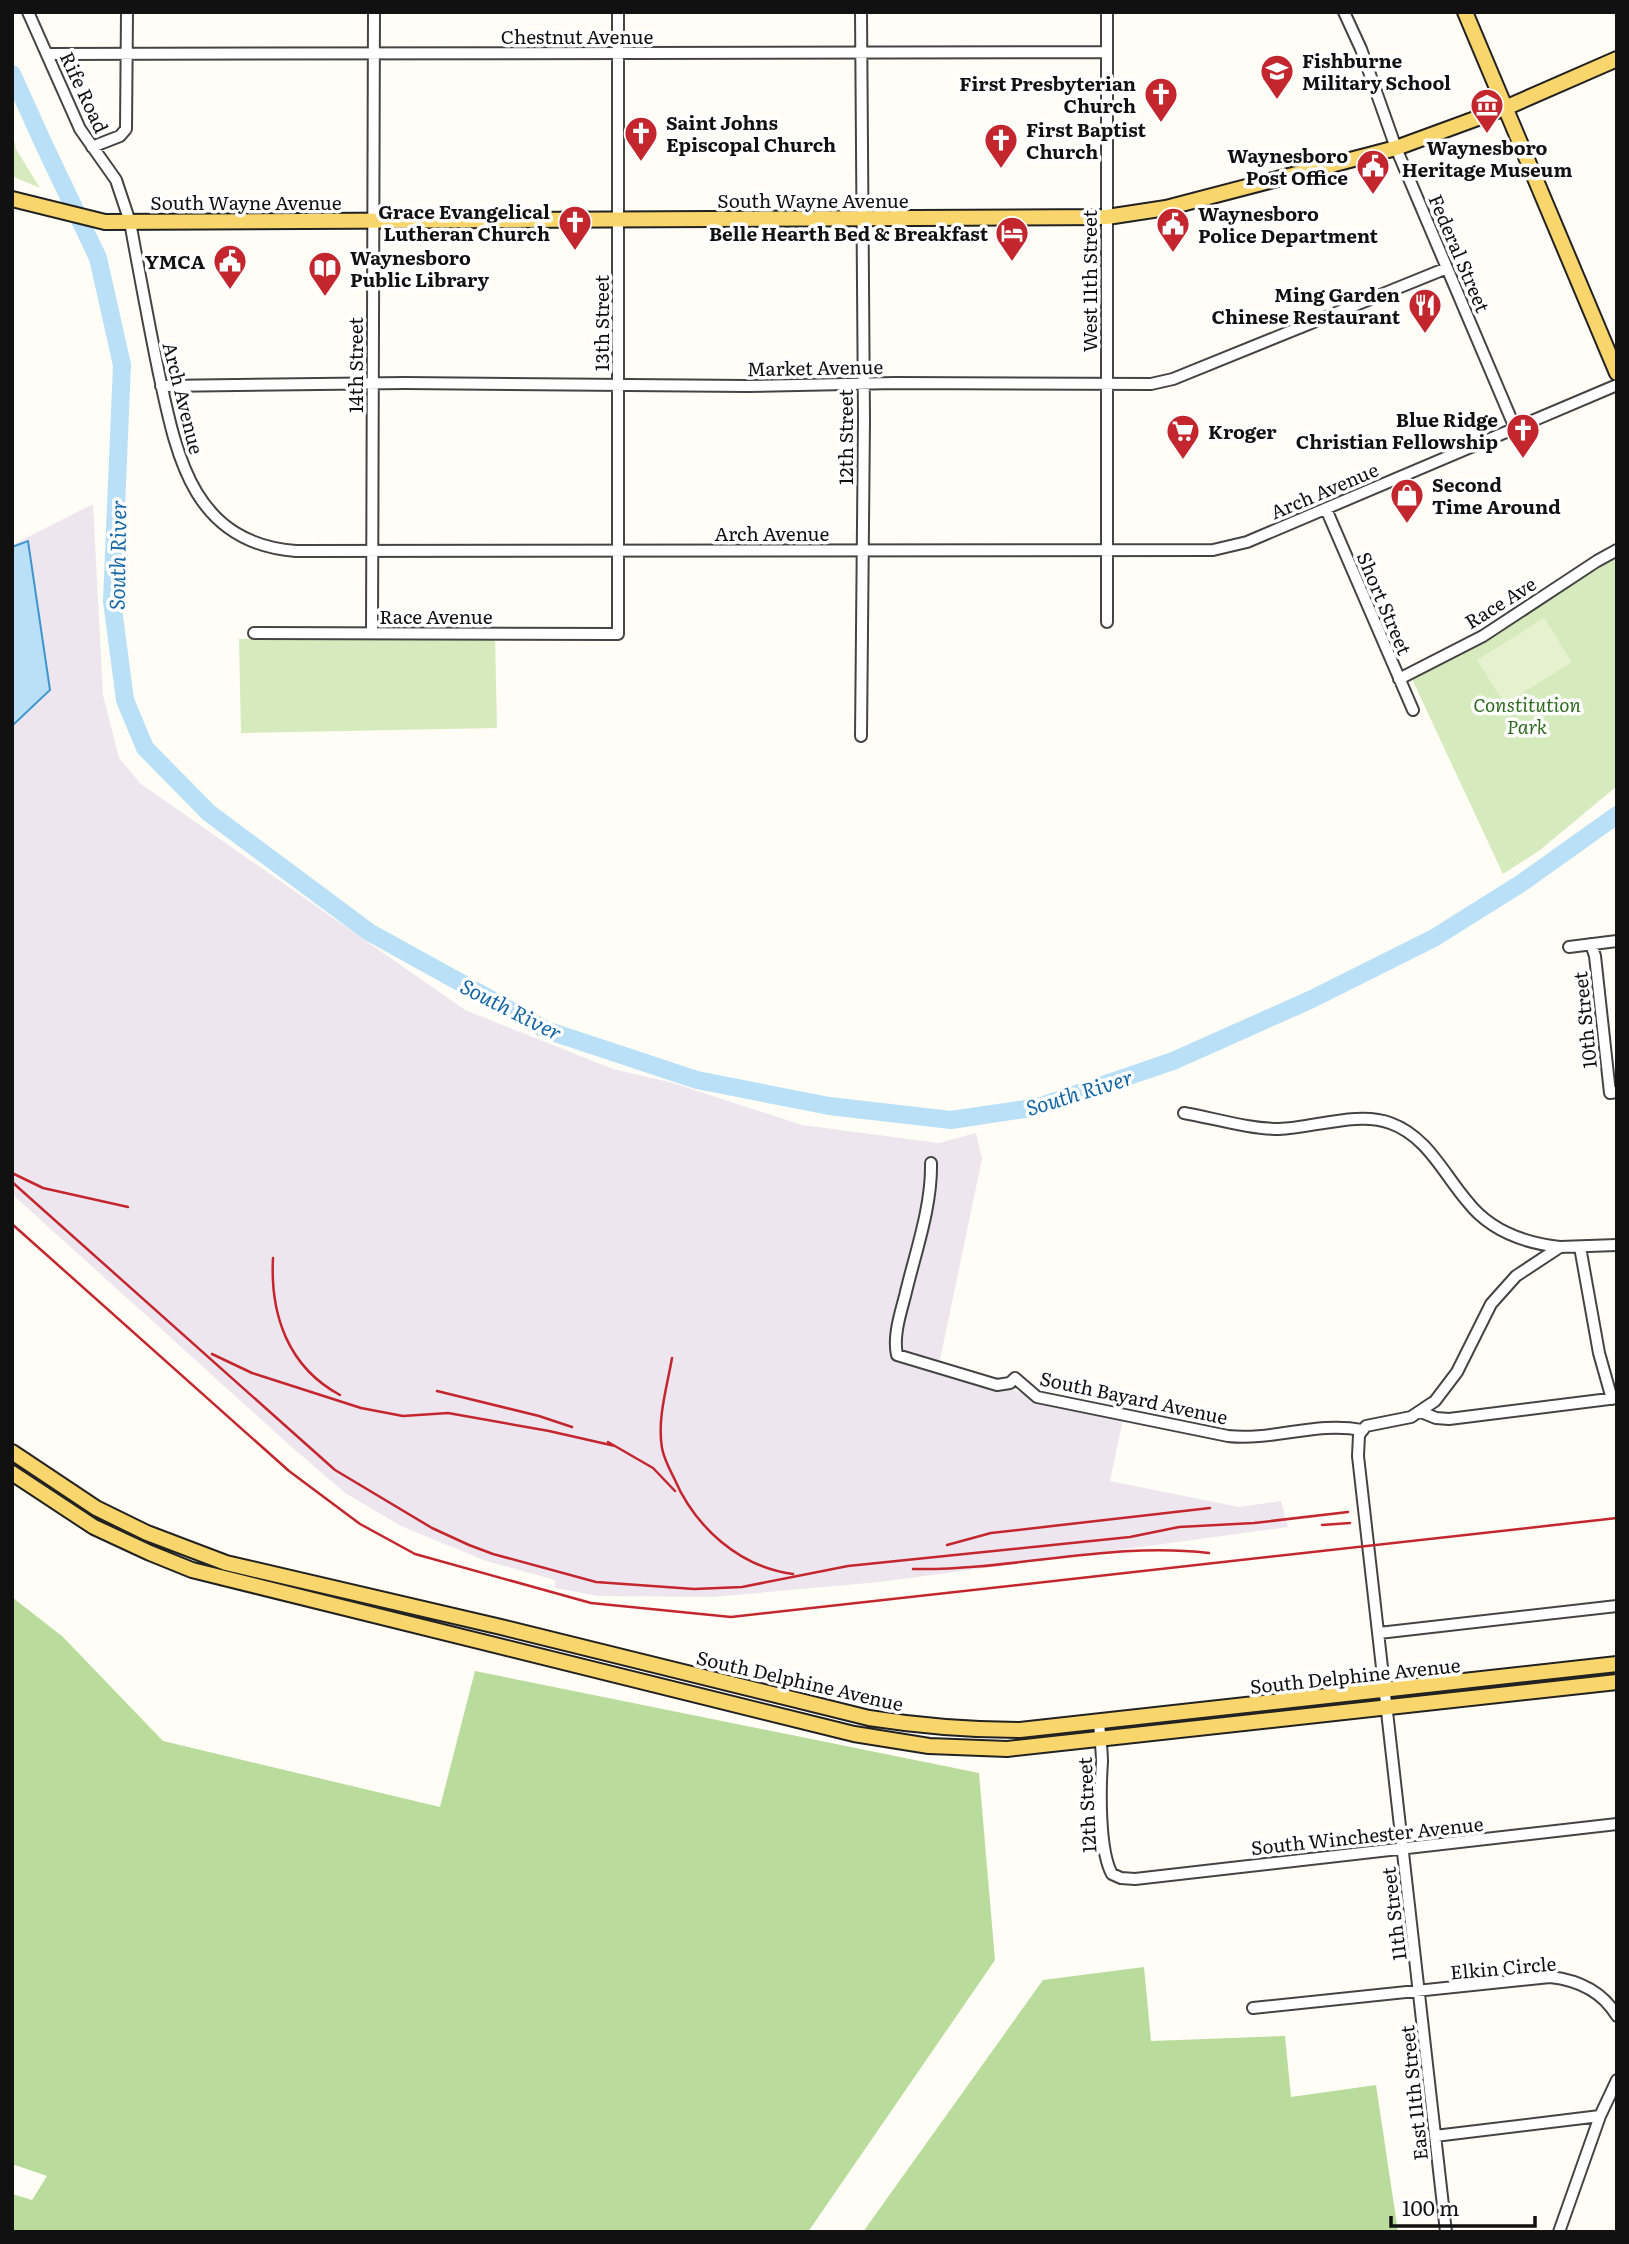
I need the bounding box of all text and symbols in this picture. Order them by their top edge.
street label: Chestnut Avenue [501,22,653,50]
place label: Fishburne Military School [1302,46,1451,96]
street label: Rife Road [54,47,116,138]
school or university icon: Fishburne Military School [1258,52,1296,101]
place label: First Presbyterian Church [959,69,1136,119]
church icon: First Presbyterian Church [1142,75,1180,124]
museum icon: Waynesboro Heritage Museum [1468,86,1506,135]
place label: Saint Johns Episcopal Church [666,108,836,158]
church icon: Saint Johns Episcopal Church [622,114,660,163]
place label: First Baptist Church [1026,115,1147,165]
church icon: First Baptist Church [982,121,1020,170]
place label: Waynesboro Heritage Museum [1402,133,1572,183]
place label: Waynesboro Post Office [1227,141,1348,191]
public building icon: Waynesboro Post Office [1354,147,1392,196]
street label: South Wayne Avenue [717,186,909,214]
street label: South Wayne Avenue [150,188,342,216]
street label: Federal Street [1423,190,1498,317]
place label: Grace Evangelical Lutheran Church [378,197,550,247]
place label: Waynesboro Police Department [1198,199,1379,249]
church icon: Grace Evangelical Lutheran Church [556,203,594,252]
public building icon: Waynesboro Police Department [1154,205,1192,254]
street label: West 11th Street [1075,209,1103,352]
hotel icon: Belle Hearth Bed & Breakfast [993,214,1031,263]
place label: Belle Hearth Bed & Breakfast [709,219,989,247]
public building icon: YMCA [211,242,249,291]
place label: Waynesboro Public Library [350,243,489,293]
place label: YMCA [145,247,206,275]
library icon: Waynesboro Public Library [306,249,344,298]
street label: 13th Street [587,274,615,371]
place label: Ming Garden Chinese Restaurant [1212,280,1401,330]
restaurant icon: Ming Garden Chinese Restaurant [1406,286,1444,335]
street label: 14th Street [341,317,369,413]
street label: Arch Avenue [157,339,212,457]
street label: Market Avenue [747,352,884,382]
street label: 12th Street [831,389,859,485]
place label: Blue Ridge Christian Fellowship [1296,405,1498,455]
church icon: Blue Ridge Christian Fellowship [1504,411,1542,460]
supermarket icon: Kroger [1164,412,1202,461]
place label: Kroger [1208,417,1277,445]
street label: Arch Avenue [1266,455,1382,525]
place label: Second Time Around [1432,470,1561,520]
shop icon: Second Time Around [1388,476,1426,525]
water label: South River [100,499,132,610]
street label: Arch Avenue [715,519,830,547]
street label: Short Street [1351,547,1419,659]
street label: Race Ave [1459,569,1541,635]
street label: Race Avenue [379,602,493,630]
park label: Constitution Park [1473,690,1581,740]
water label: South River [456,969,568,1047]
street label: 10th Street [1565,970,1603,1070]
water label: South River [1022,1060,1136,1122]
street label: South Bayard Avenue [1038,1363,1231,1431]
street label: South Delphine Avenue [694,1643,906,1717]
street label: South Delphine Avenue [1248,1650,1462,1700]
street label: 12th Street [1069,1756,1102,1854]
street label: South Winchester Avenue [1249,1809,1485,1861]
street label: 11th Street [1373,1865,1413,1962]
street label: Elkin Circle [1449,1948,1557,1986]
street label: East 11th Street [1392,2024,1434,2162]
scale bar [1391,2184,1534,2228]
text: 100 m [1402,2191,1459,2222]

